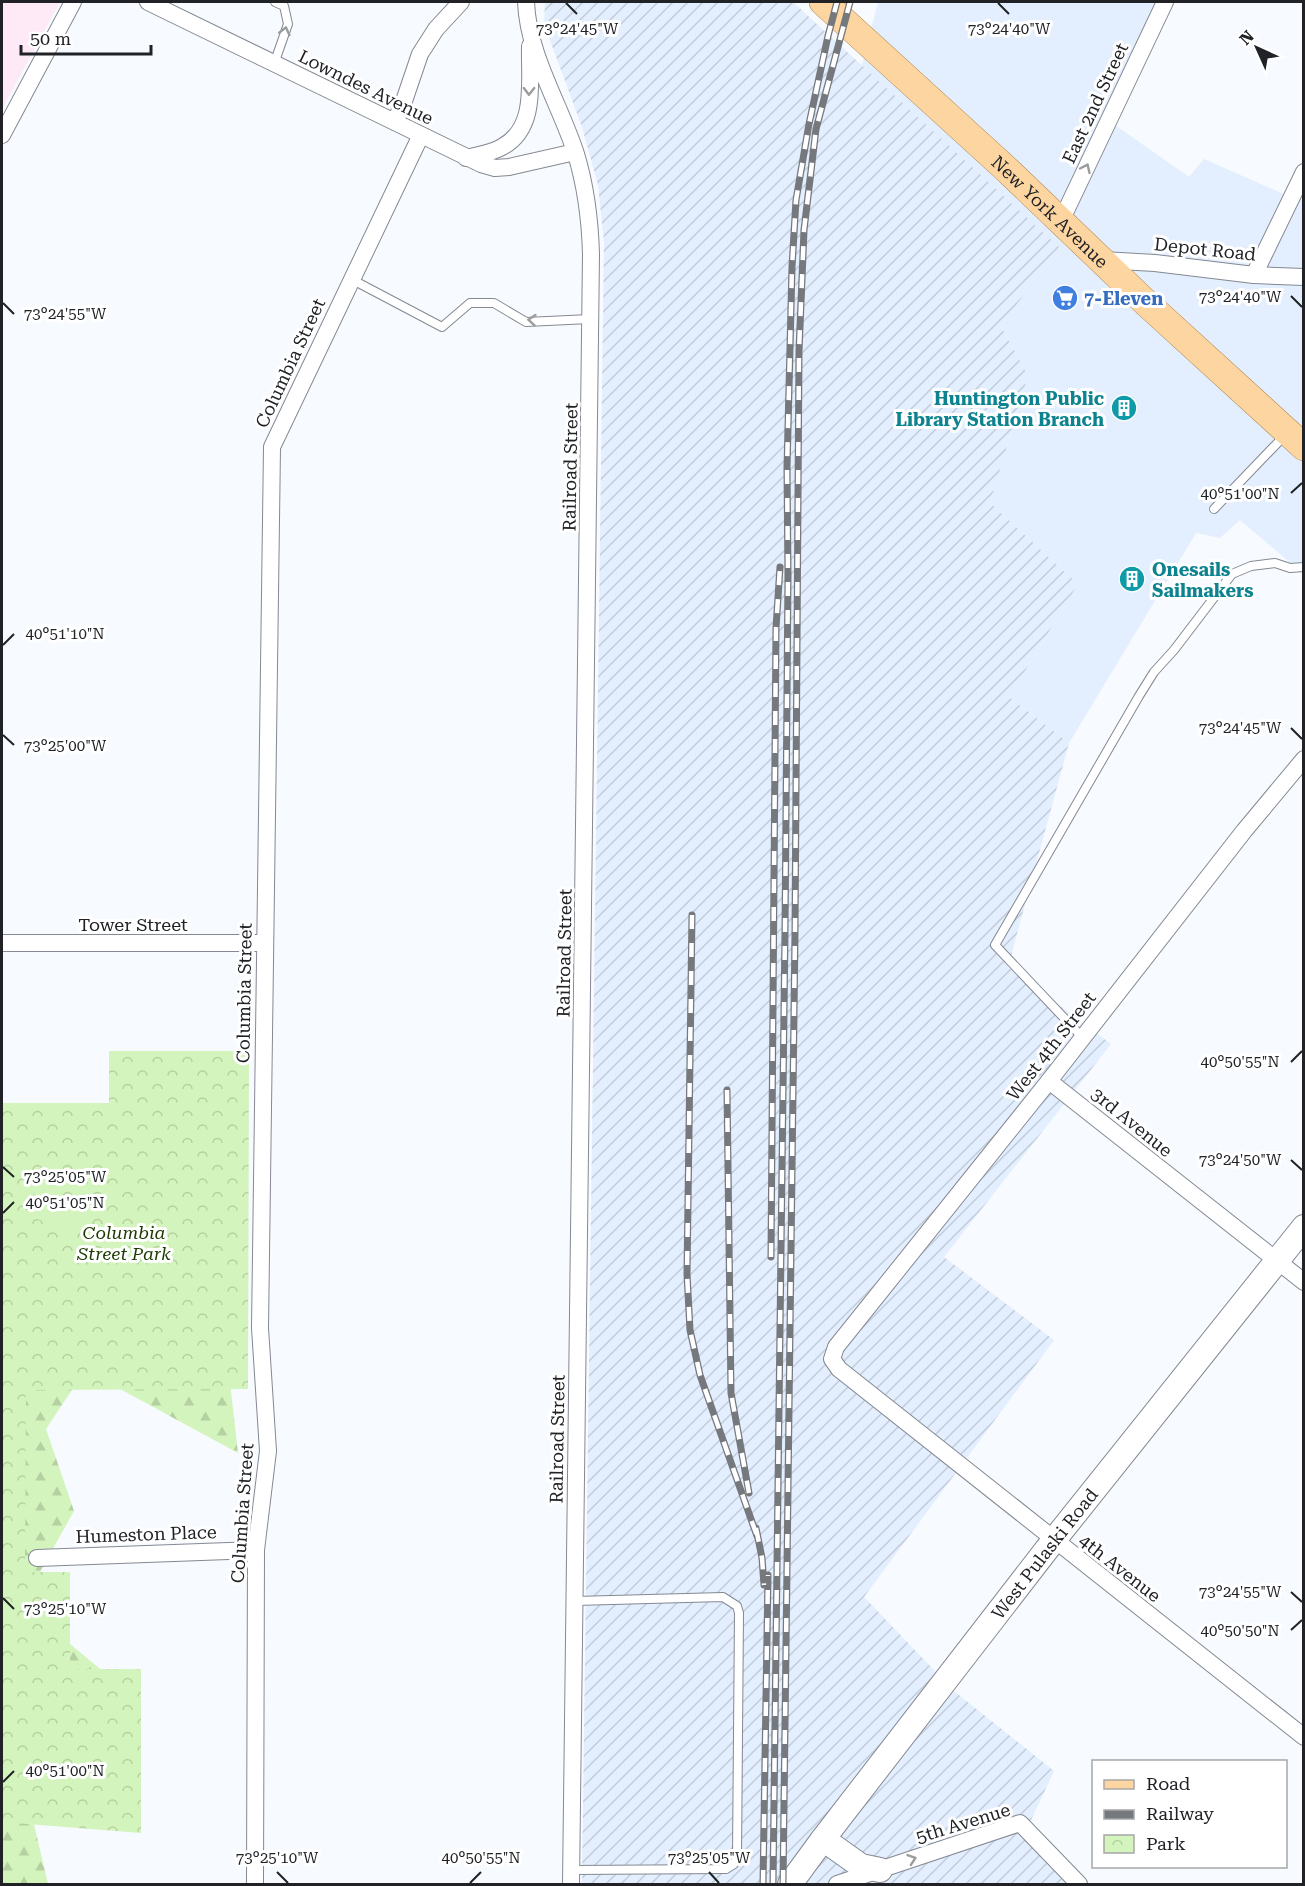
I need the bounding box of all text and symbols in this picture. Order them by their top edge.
scale bar [21,18,152,56]
north arrow [1227,18,1287,78]
text: 73°24'45"W [536,20,619,38]
text: 73°24'40"W [968,20,1051,38]
one-way arrow [278,26,291,36]
text: N [1236,27,1258,49]
text: 50 m [30,28,71,49]
street label: East 2nd Street [1058,39,1132,167]
street label: Lowndes Avenue [295,45,437,129]
one-way arrow [523,87,535,96]
street label: New York Avenue [988,151,1113,272]
one-way arrow [1079,163,1091,174]
street label: Depot Road [1153,233,1257,265]
supermarket icon: 7-Eleven [1050,283,1080,313]
place label: 7-Eleven [1084,288,1163,309]
text: 73°24'40"W [1199,288,1282,306]
street label: Columbia Street [251,295,329,431]
text: 73°24'55"W [24,305,107,323]
one-way arrow [527,314,537,327]
place label: Huntington Public Library Station Branch [896,388,1104,430]
building icon: Huntington Public Library Station Branch [1109,393,1139,423]
street label: Railroad Street [558,402,582,532]
text: 40°51'00"N [1200,485,1280,503]
place label: Onesails Sailmakers [1152,559,1254,601]
building icon: Onesails Sailmakers [1117,564,1147,594]
text: 40°51'10"N [25,625,105,643]
text: 73°24'45"W [1199,719,1282,737]
text: 73°25'00"W [24,737,107,755]
street label: Railroad Street [552,888,576,1018]
street label: Tower Street [78,914,188,935]
street label: Columbia Street [232,922,256,1063]
street label: West 4th Street [1002,987,1100,1104]
text: 40°50'55"N [1200,1053,1280,1071]
street label: 3rd Avenue [1087,1083,1177,1161]
text: 73°24'50"W [1199,1151,1282,1169]
text: 73°25'05"W [24,1168,107,1186]
text: 40°51'05"N [25,1194,105,1212]
park label: Columbia Street Park [76,1222,171,1264]
street label: Railroad Street [545,1374,569,1504]
street label: Columbia Street [227,1442,257,1584]
street label: West Pulaski Road [987,1484,1102,1623]
street label: Humeston Place [75,1521,217,1547]
street label: 4th Avenue [1075,1530,1165,1606]
text: 73°24'55"W [1199,1583,1282,1601]
text: 73°25'10"W [24,1600,107,1618]
text: 40°50'50"N [1200,1622,1280,1640]
legend [1092,1760,1287,1868]
text: 40°51'00"N [25,1762,105,1780]
text: Road [1146,1773,1191,1794]
street label: 5th Avenue [913,1799,1013,1847]
text: Railway [1146,1803,1214,1824]
text: Park [1146,1833,1186,1854]
text: 73°25'10"W [236,1849,319,1867]
text: 40°50'55"N [441,1849,521,1867]
text: 73°25'05"W [668,1849,751,1867]
one-way arrow [906,1854,917,1866]

